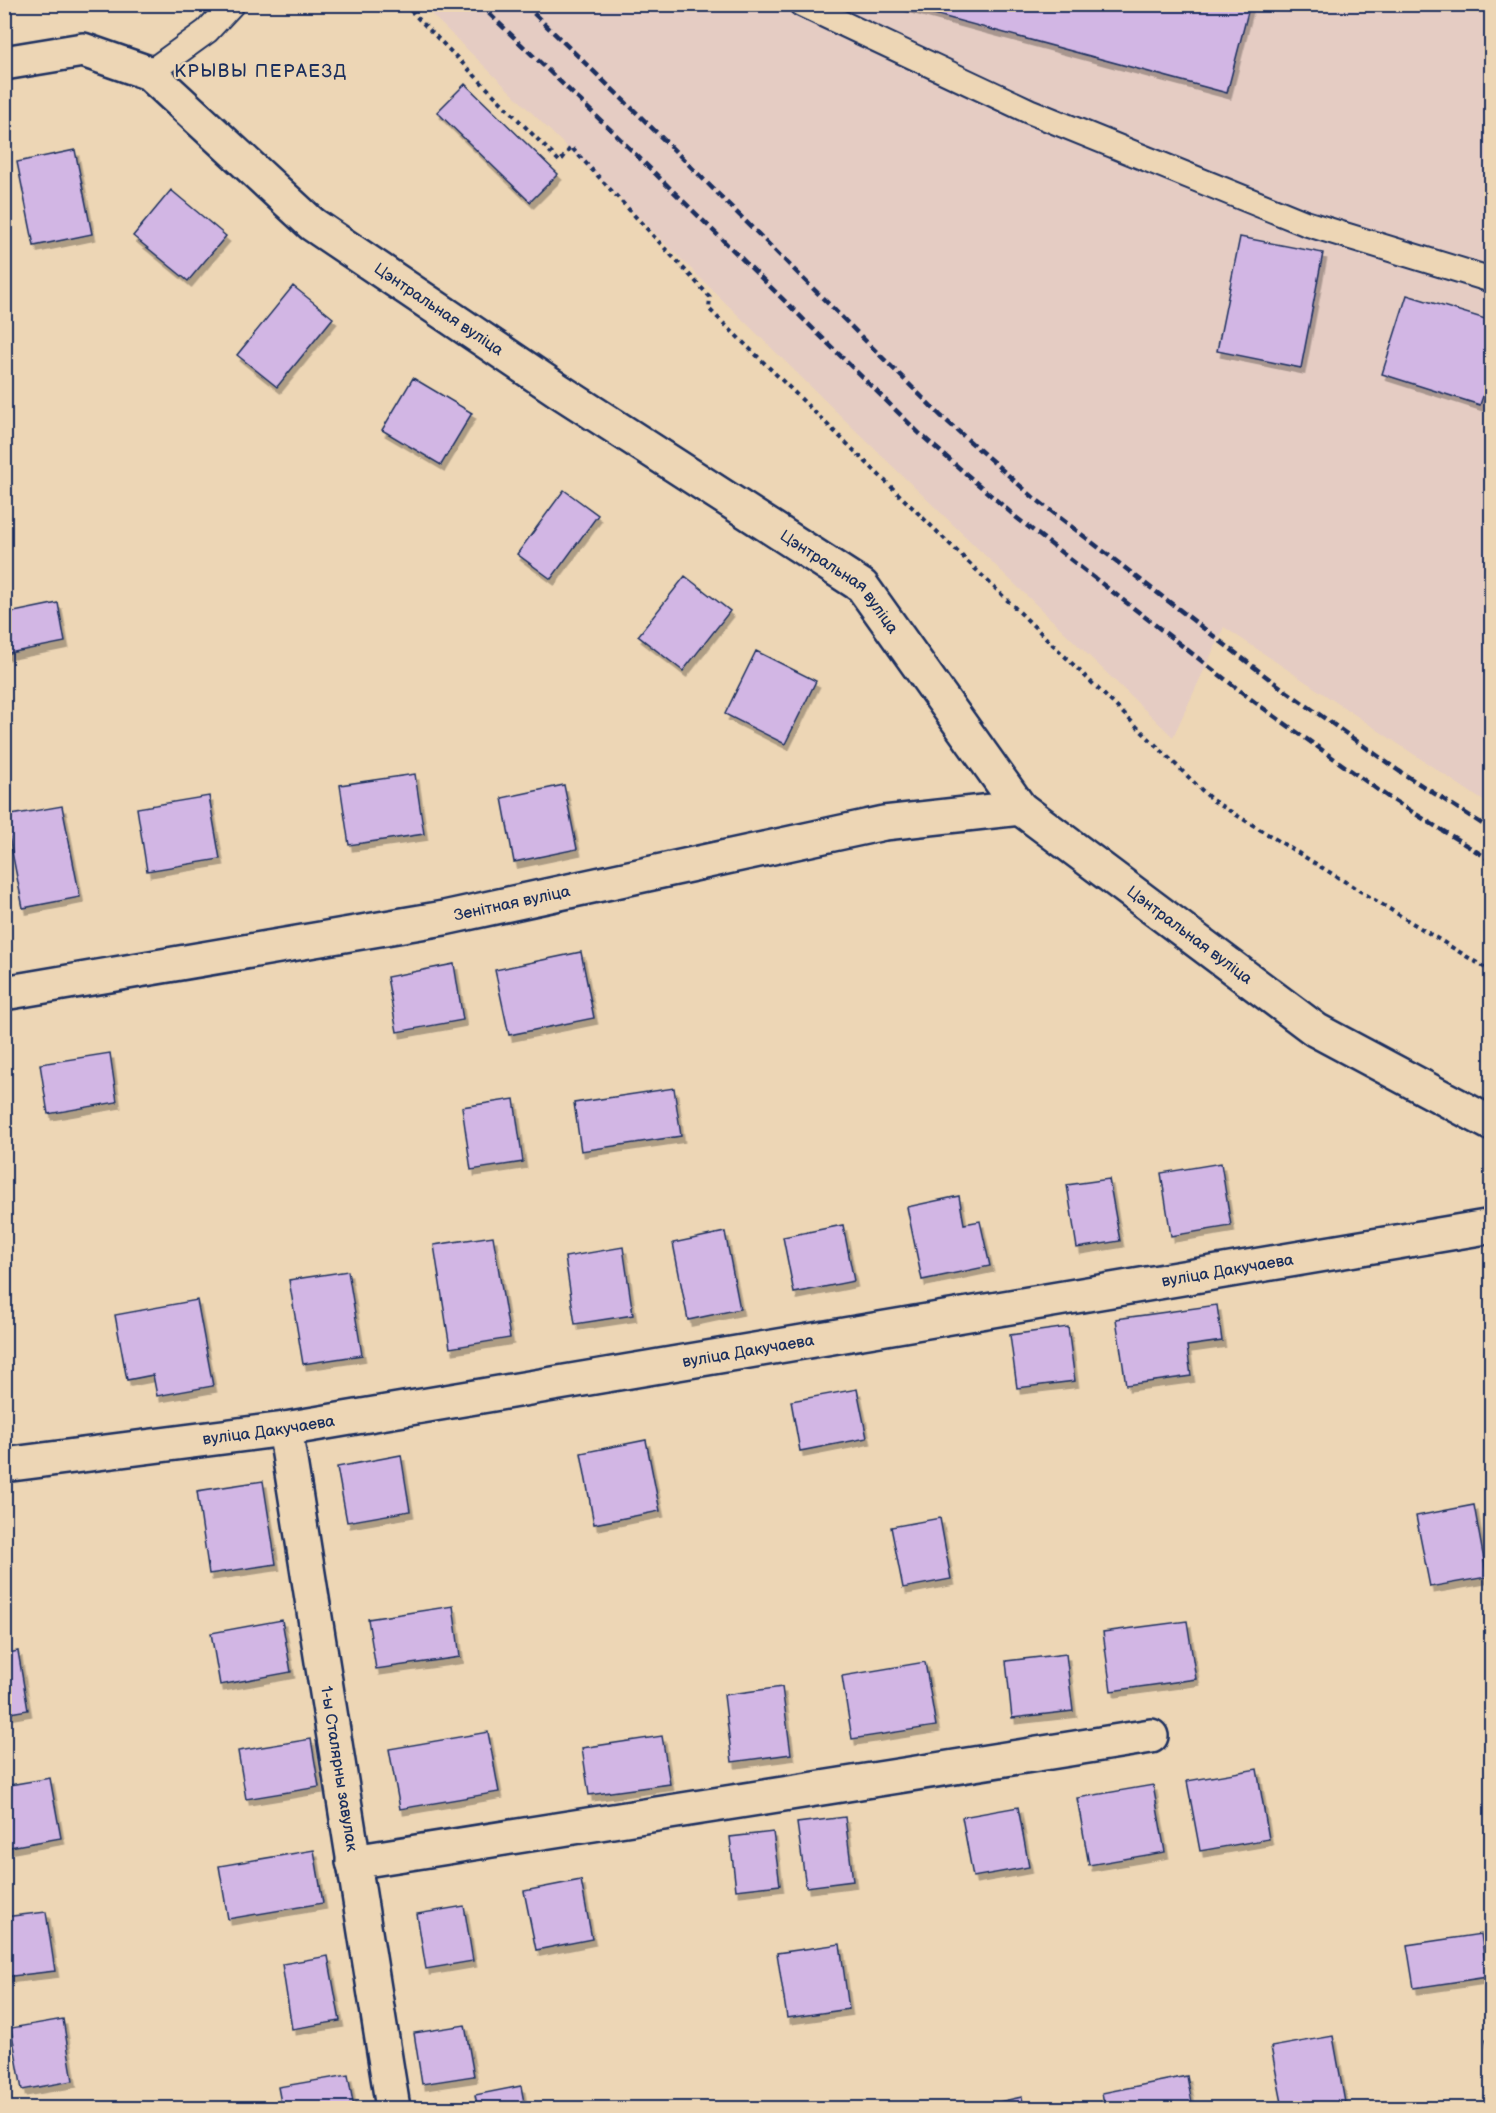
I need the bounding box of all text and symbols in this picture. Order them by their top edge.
district label: КРЫВЫ ПЕРАЕЗД [174,61,348,82]
street label: Цэнтральная вуліца [370,259,507,360]
street label: Цэнтральная вуліца [776,526,903,638]
street label: Зенітная вуліца [452,881,572,925]
street label: Цэнтральная вуліца [1123,882,1256,989]
street label: вуліца Дакучаева [1160,1250,1295,1291]
street label: вуліца Дакучаева [681,1331,816,1372]
street label: вуліца Дакучаева [202,1411,337,1449]
street label: 1-ы Сталярны завулак [317,1685,362,1853]

